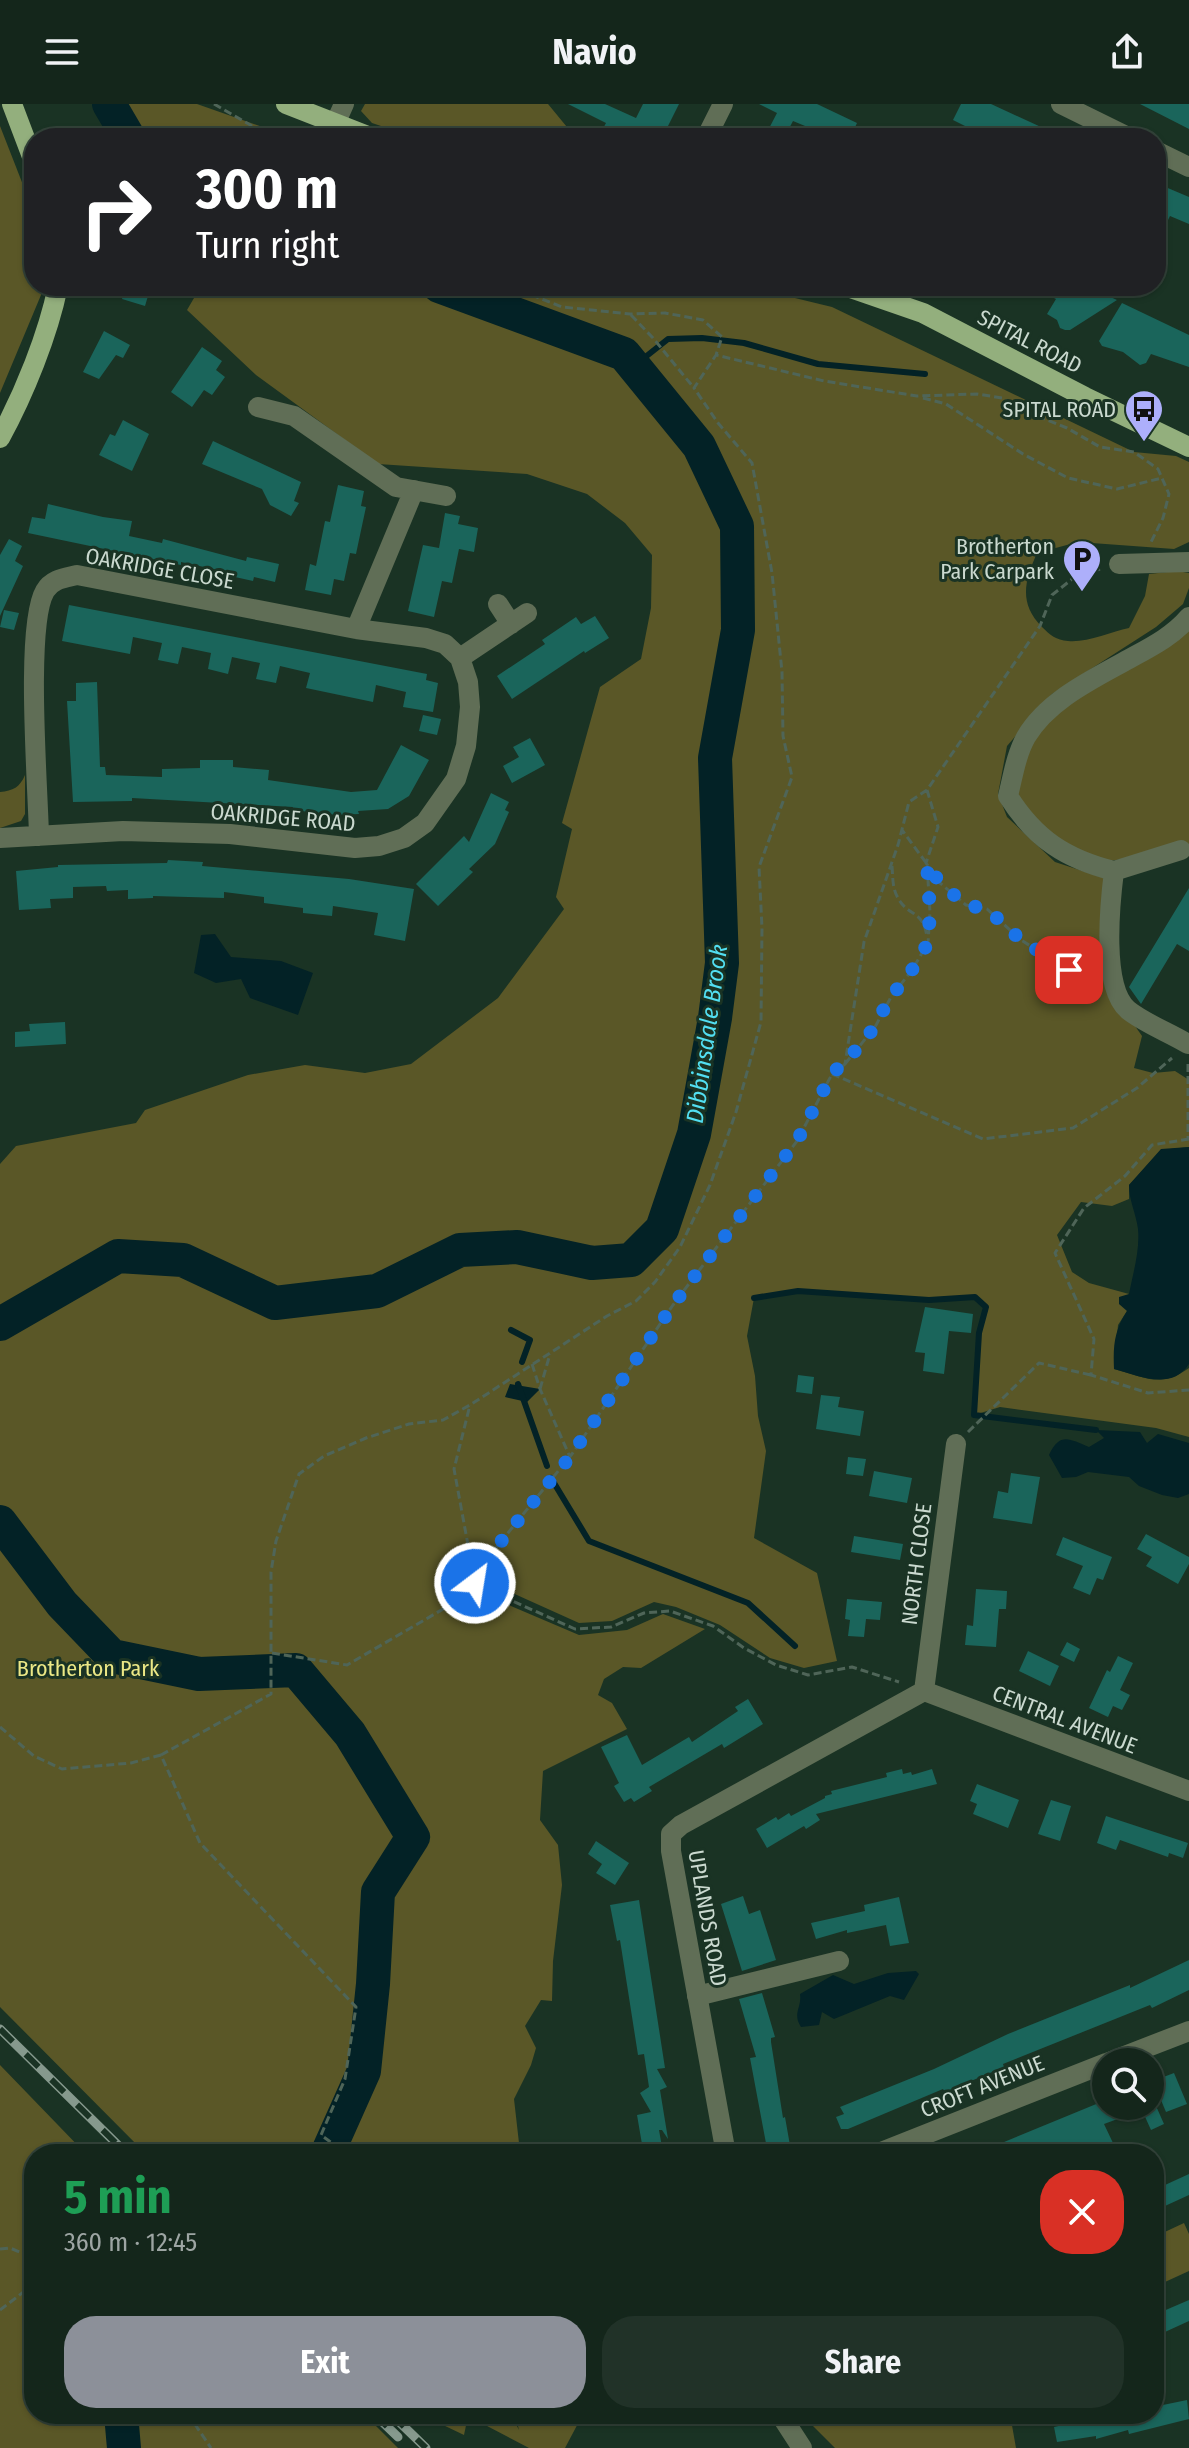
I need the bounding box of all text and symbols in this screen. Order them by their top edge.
icon: menu [40,30,84,74]
text: Navio [552,30,637,74]
icon: share [1105,30,1149,74]
text: 300 m [196,156,338,223]
icon: right [64,160,168,264]
text: Turn right [196,224,339,268]
street label: SPITAL ROAD [973,304,1086,379]
bus stop icon: SPITAL ROAD [1123,388,1165,443]
place label: SPITAL ROAD [1003,396,1116,423]
place label: Brotherton Park Carpark [940,533,1055,585]
parking icon: Brotherton Park Carpark [1061,538,1103,593]
street label: OAKRIDGE CLOSE [84,542,236,595]
street label: OAKRIDGE ROAD [209,798,356,837]
pin [1035,936,1103,1004]
water label: Dibbinsdale Brook [681,943,733,1125]
icon: arrive [1047,948,1091,992]
street label: NORTH CLOSE [896,1502,937,1626]
position arrow [433,1541,517,1625]
park label: Brotherton Park [17,1655,160,1682]
street label: CENTRAL AVENUE [989,1679,1141,1759]
street label: UPLANDS ROAD [682,1848,733,1988]
map controls [1092,2048,1164,2120]
button: search [1092,2048,1164,2120]
street label: CROFT AVENUE [916,2049,1048,2124]
text: 5 min [64,2168,172,2226]
button: close [1040,2170,1124,2254]
text: 360 m · 12:45 [64,2227,197,2258]
button: Exit [64,2316,586,2408]
button: Share [602,2316,1124,2408]

